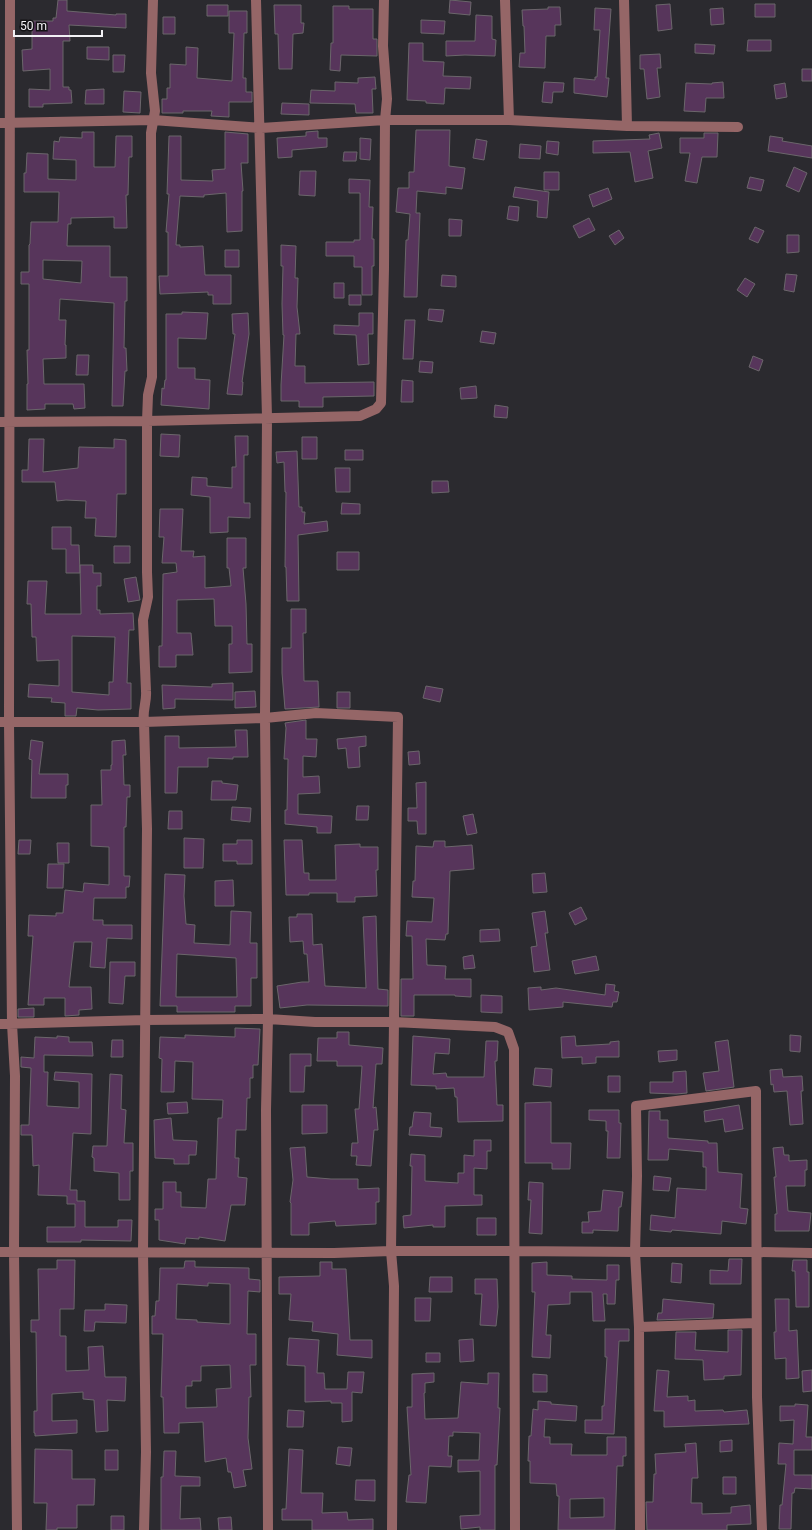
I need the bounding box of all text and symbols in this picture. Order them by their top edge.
scale bar [14,12,102,38]
text: 50 m [20,19,47,33]

